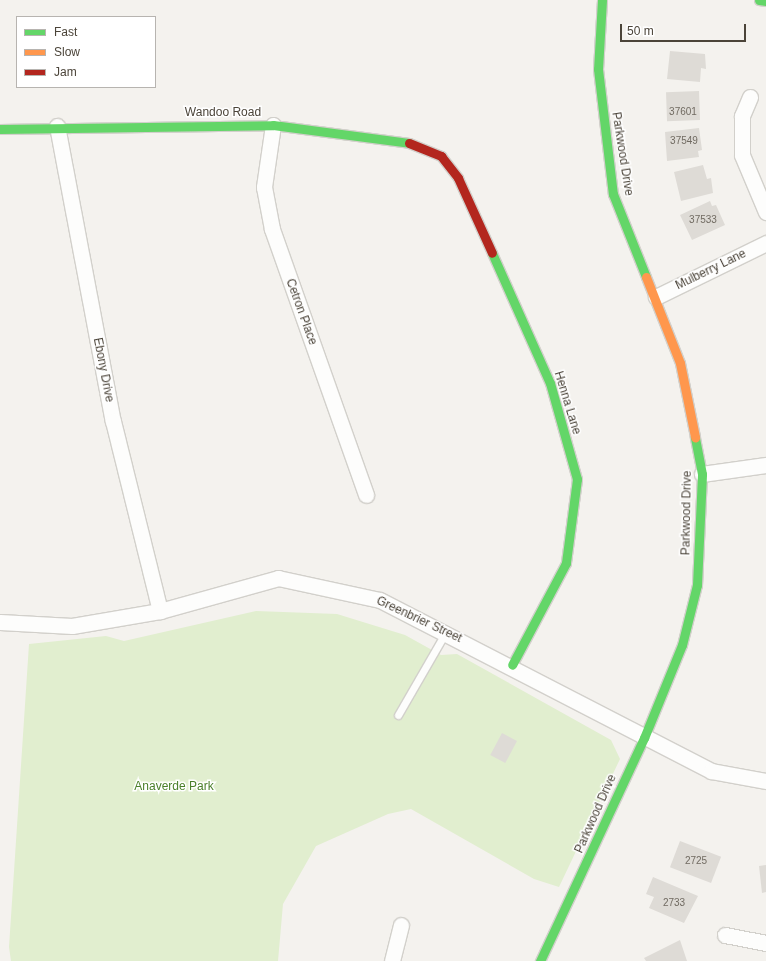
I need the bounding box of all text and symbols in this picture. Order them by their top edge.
legend [16,16,156,88]
scale bar [622,16,748,42]
text: 50 m [627,24,654,38]
text: Fast [54,25,77,39]
text: Slow [54,45,80,59]
text: Jam [54,65,77,79]
street label: Wandoo Road [185,106,261,120]
house number: 37601 [669,106,697,118]
street label: Parkwood Drive [608,111,636,197]
house number: 37549 [670,135,698,147]
house number: 37533 [689,214,717,226]
street label: Mulberry Lane [673,247,749,293]
street label: Cetron Place [282,277,320,347]
street label: Ebony Drive [90,337,116,403]
street label: Henna Lane [551,370,583,436]
street label: Parkwood Drive [679,471,695,555]
street label: Greenbrier Street [374,594,464,646]
street label: Parkwood Drive [572,772,620,856]
park label: Anaverde Park [134,780,214,794]
house number: 2725 [685,855,707,867]
house number: 2733 [663,897,685,909]

